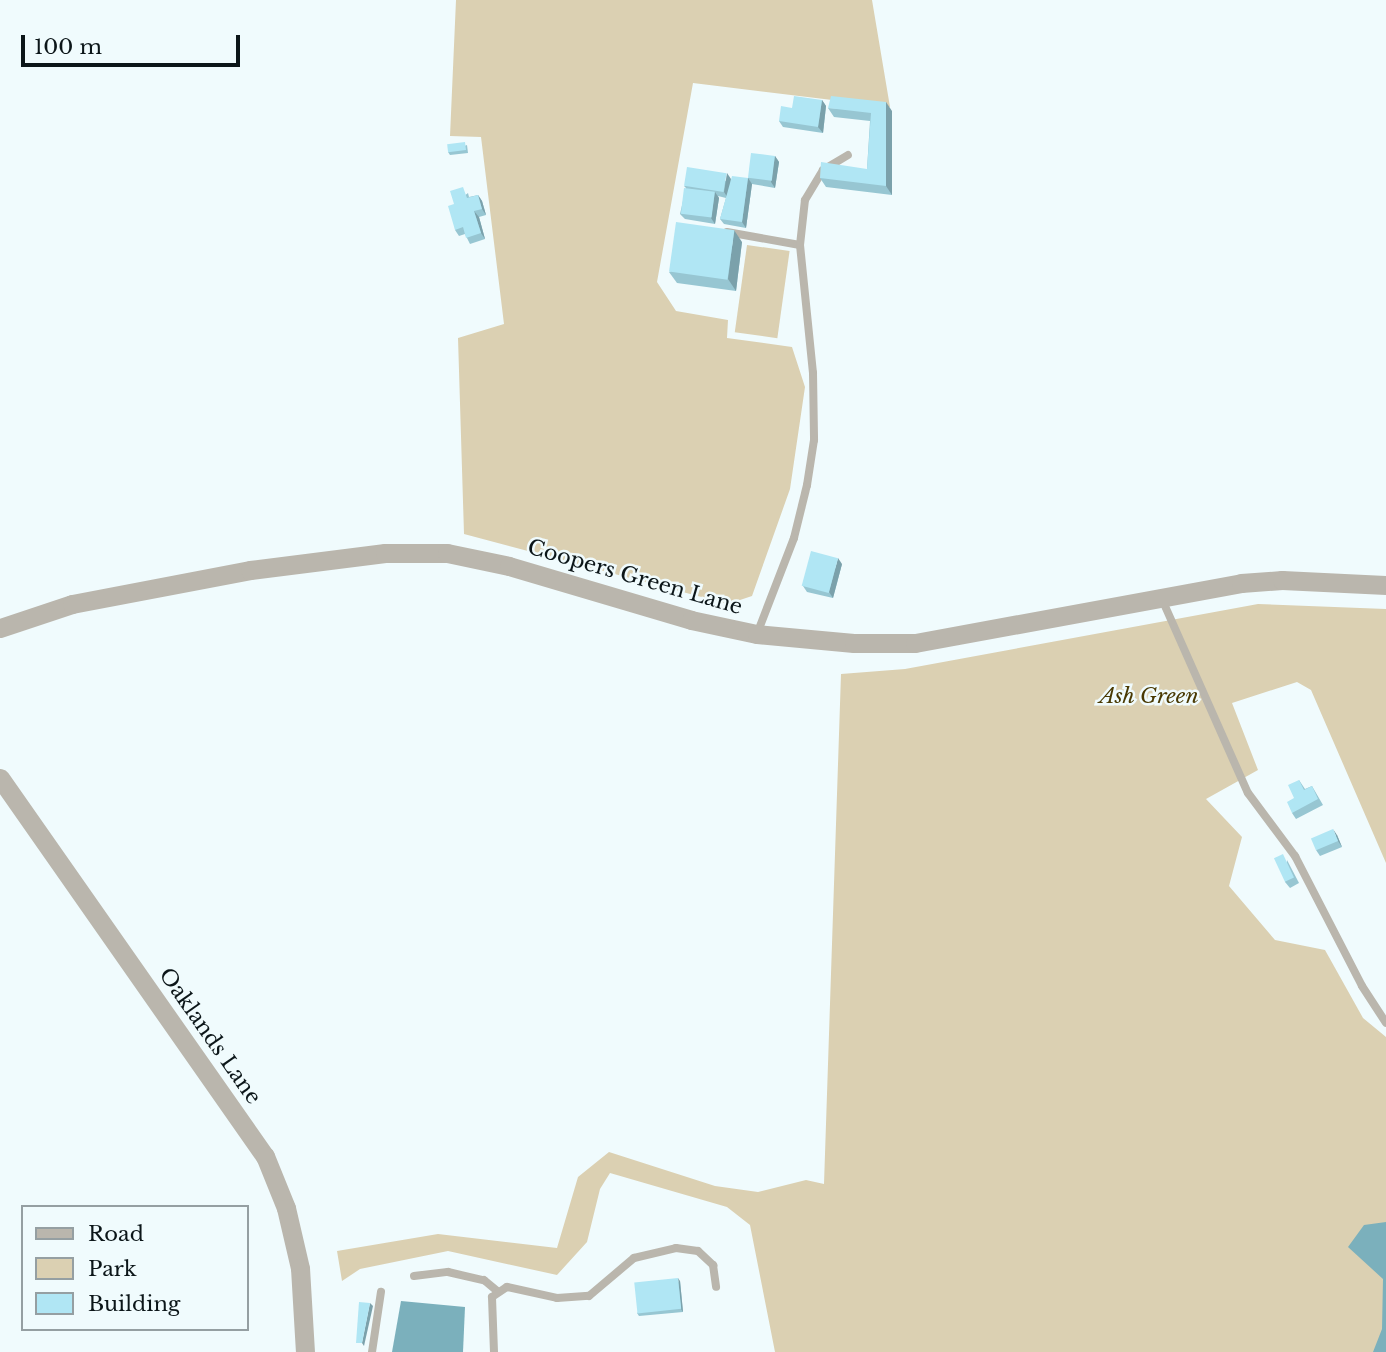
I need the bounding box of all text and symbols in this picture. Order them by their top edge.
scale bar [24,21,243,65]
text: 100 m [34,34,102,60]
street label: Coopers Green Lane [525,534,745,620]
park label: Ash Green [1099,683,1199,709]
street label: Oaklands Lane [154,963,266,1109]
legend [21,1205,248,1331]
text: Road [88,1221,144,1247]
text: Park [88,1256,137,1282]
text: Building [88,1291,180,1317]

